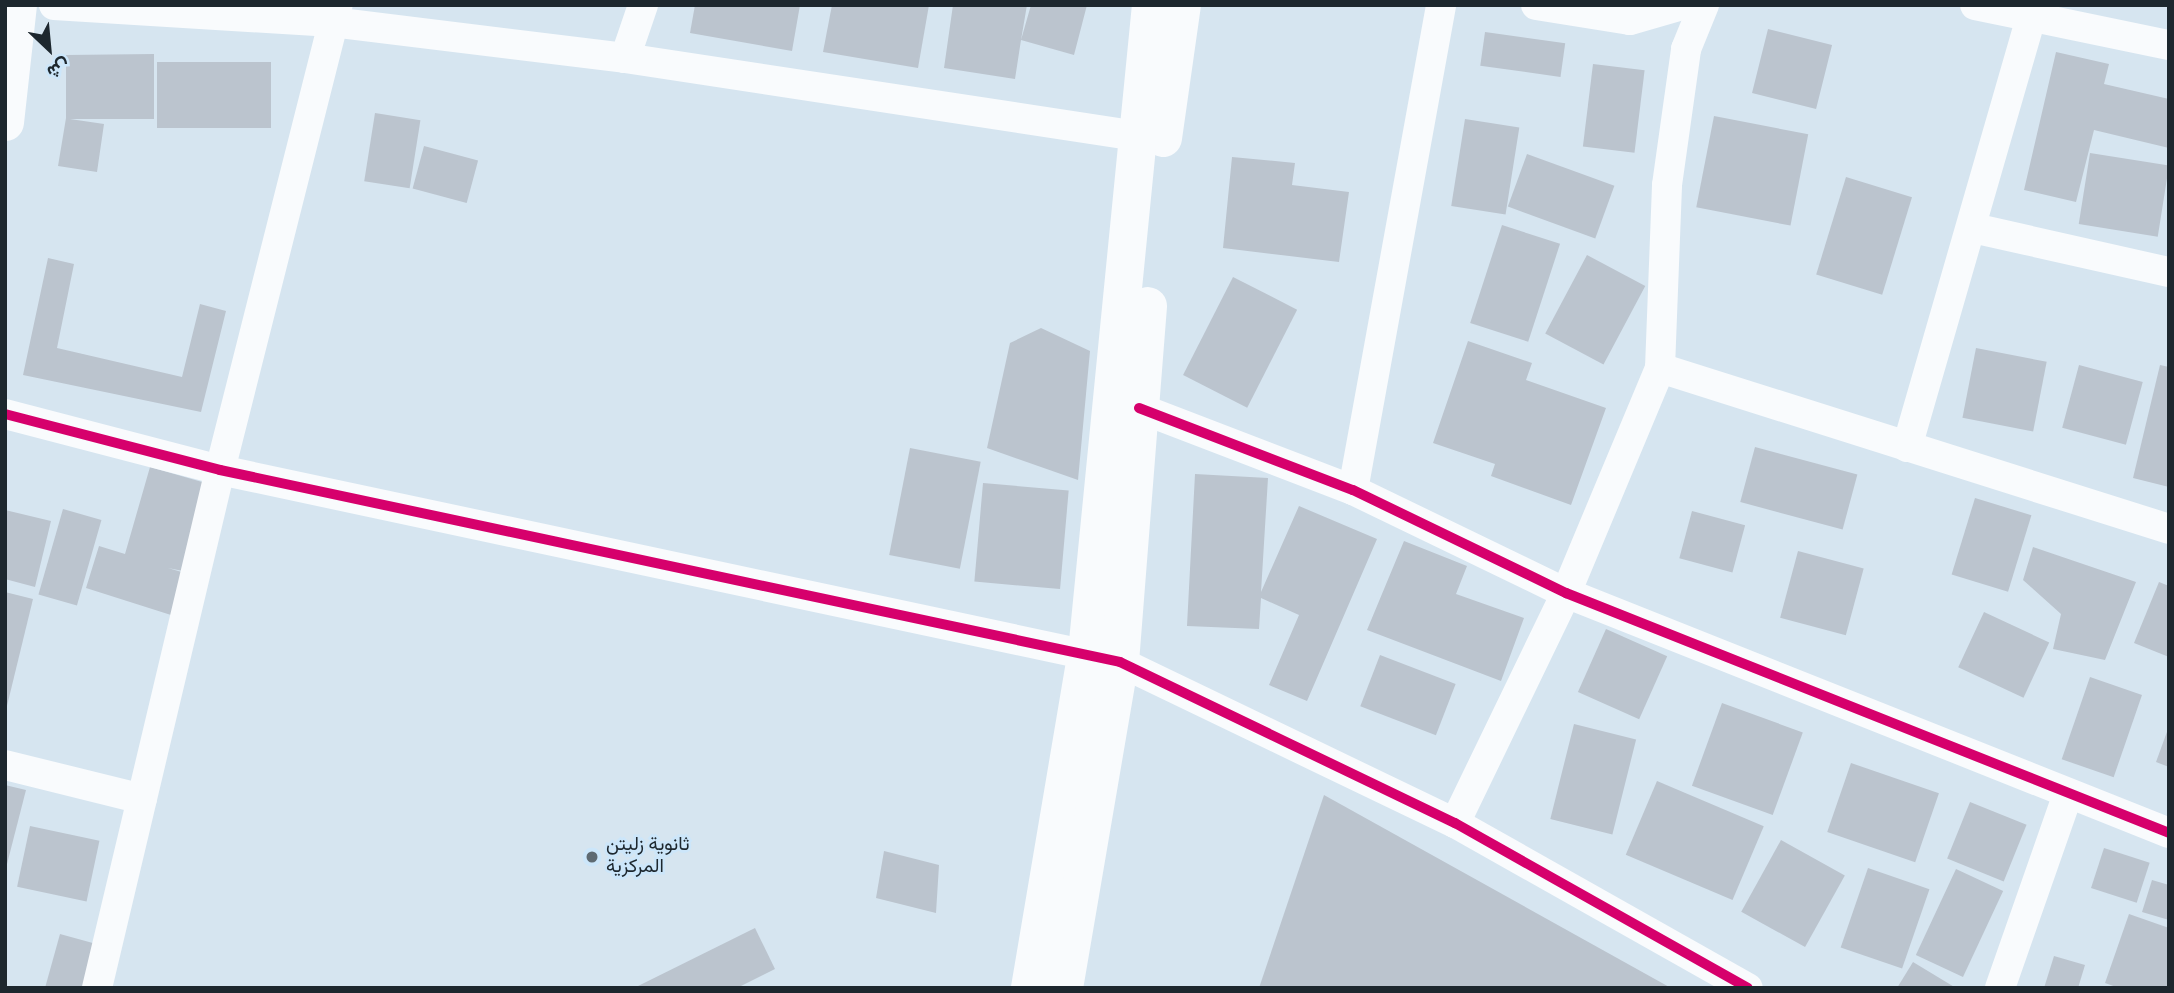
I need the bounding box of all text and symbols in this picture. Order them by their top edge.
north arrow [14,14,84,84]
text: ش [43,52,74,84]
place label: ثانوية زليتن المركزية [606,835,689,879]
marker: ثانوية زليتن المركزية [584,849,600,865]

